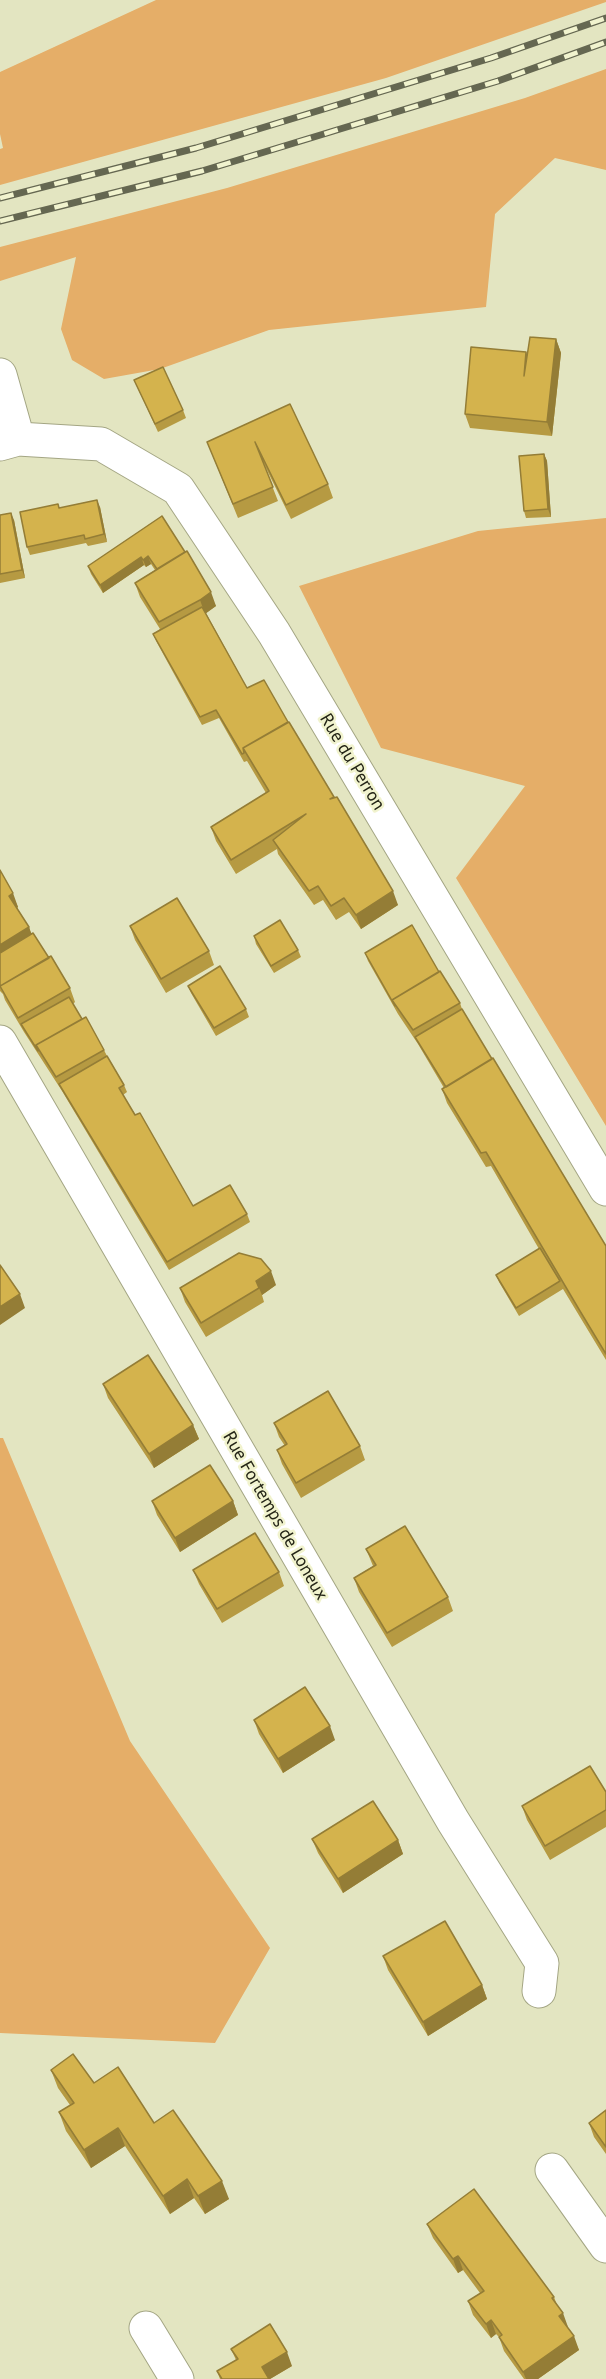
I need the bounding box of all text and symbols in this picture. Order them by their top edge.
street label: Rue du Perron [315,710,389,814]
street label: Rue Fortemps de Loneux [218,1428,332,1604]

